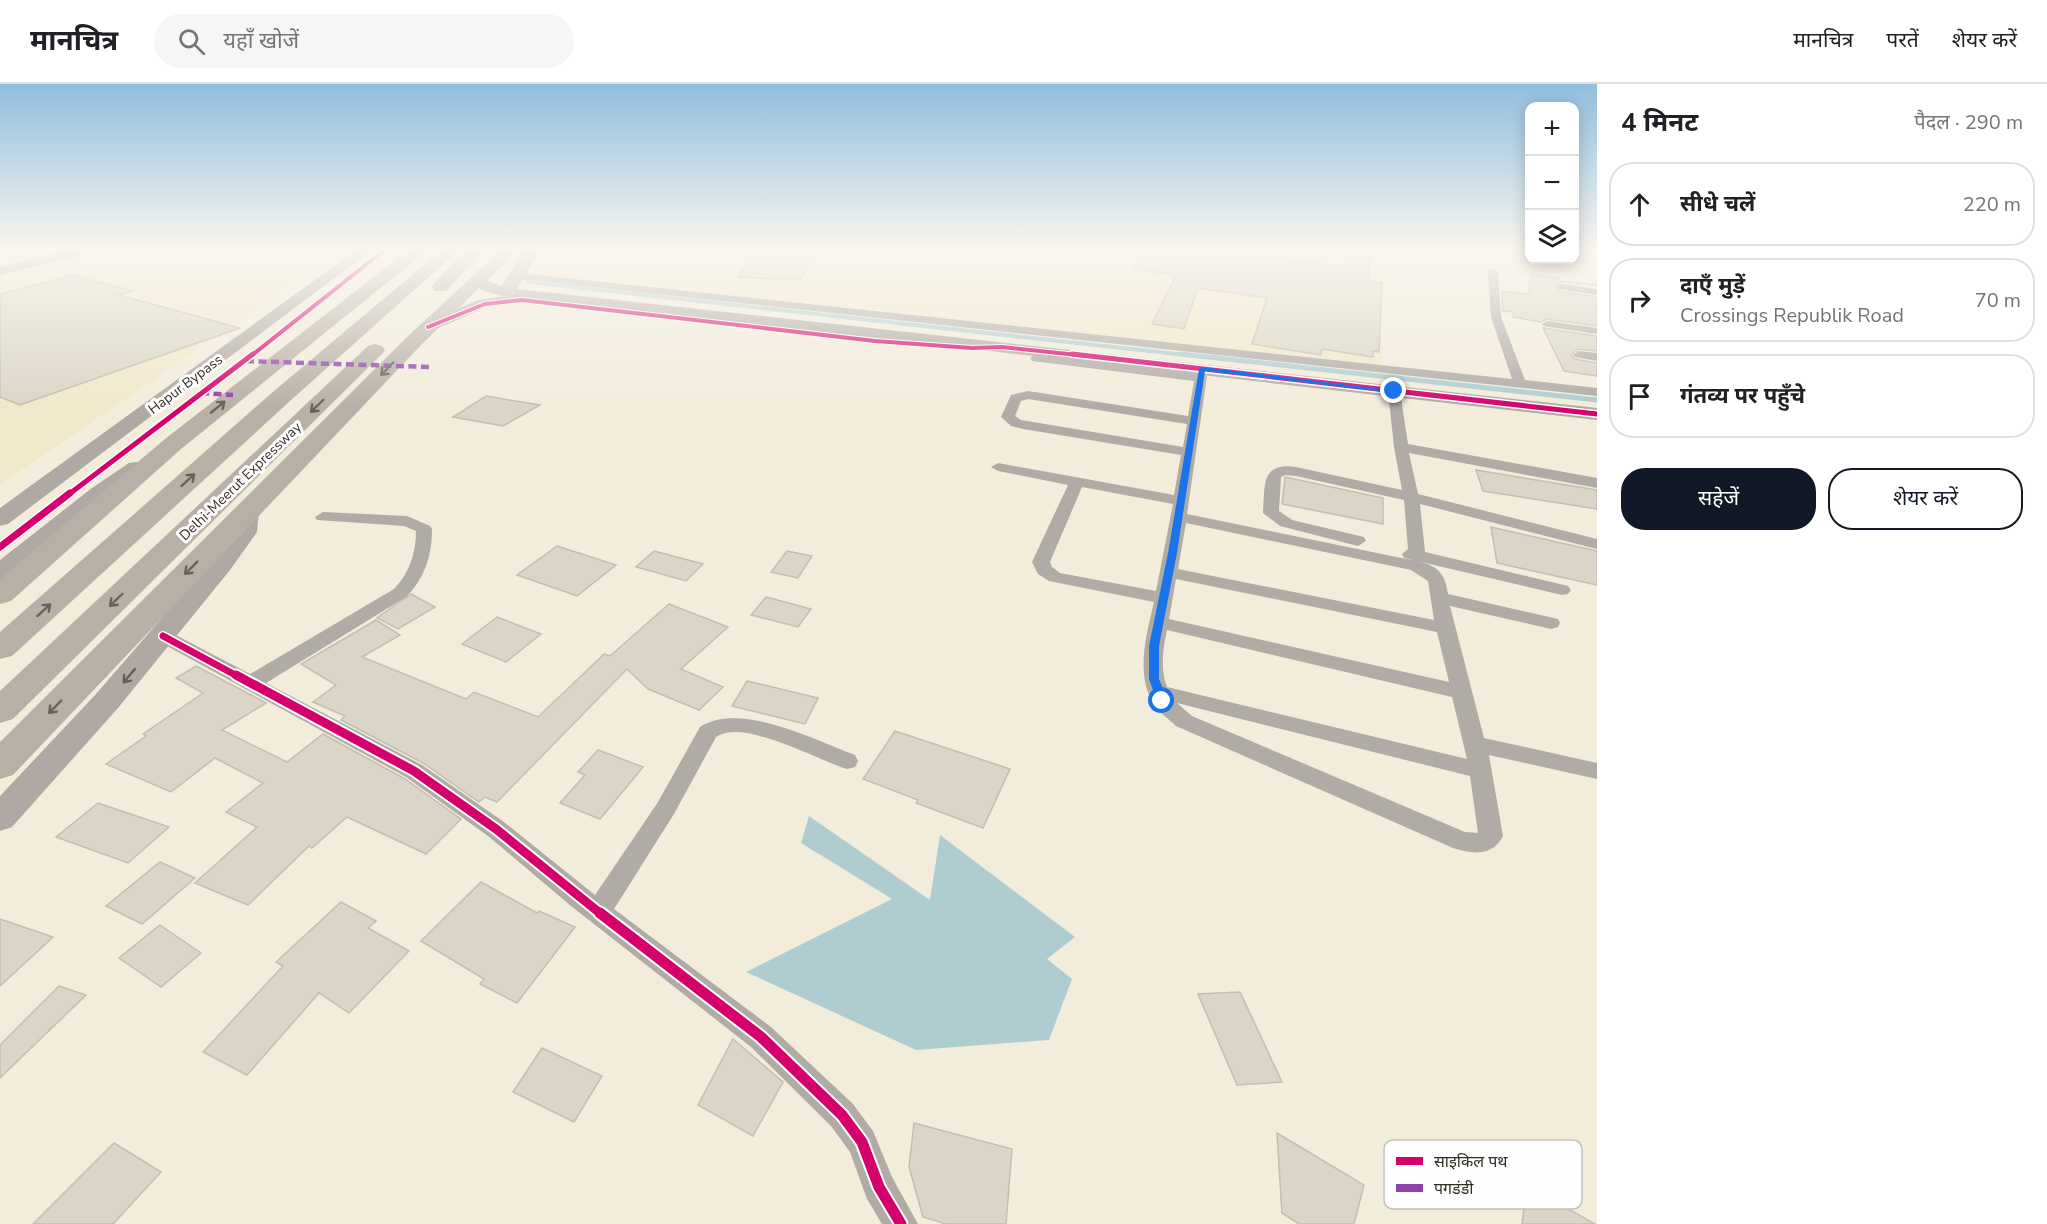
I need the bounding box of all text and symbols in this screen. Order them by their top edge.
search box [154,14,574,68]
text: मानचित्र [30,22,118,60]
icon: search [175,25,208,58]
text: यहाँ खोजें [223,26,299,56]
text: मानचित्र [1793,26,1853,54]
text: परतें [1886,26,1919,54]
text: शेयर करें [1952,26,2017,54]
map controls [1525,102,1579,264]
button: + [1525,102,1579,156]
text: 4 मिनट [1621,105,1698,140]
text: पैदल · 290 m [1914,109,2023,136]
button: − [1525,156,1579,210]
icon: ahead [1623,188,1656,221]
text: सीधे चलें [1680,189,1755,219]
text: 220 m [1963,191,2021,218]
button: layers [1525,210,1579,264]
text: दाएँ मुड़ें [1680,271,1745,301]
icon: right [1623,284,1656,317]
text: 70 m [1975,287,2021,314]
text: Crossings Republik Road [1680,302,1904,329]
street label: Hapur Bypass [144,350,227,419]
one-way arrow [380,361,394,376]
route end [1380,377,1406,403]
icon: arrive [1623,380,1656,413]
text: गंतव्य पर पहुँचे [1680,381,1805,411]
one-way arrow [309,399,324,413]
one-way arrow [210,401,226,414]
street label: Delhi-Meerut Expressway [175,417,306,545]
button: सहेजें [1621,468,1816,530]
button: शेयर करें [1828,468,2023,530]
one-way arrow [181,473,196,487]
one-way arrow [184,560,199,575]
one-way arrow [109,593,124,607]
one-way arrow [36,603,51,617]
one-way arrow [122,668,135,684]
route start [1148,687,1174,713]
one-way arrow [48,700,63,715]
legend [1384,1140,1582,1209]
text: साइकिल पथ [1434,1151,1508,1173]
text: पगडंडी [1434,1178,1474,1200]

